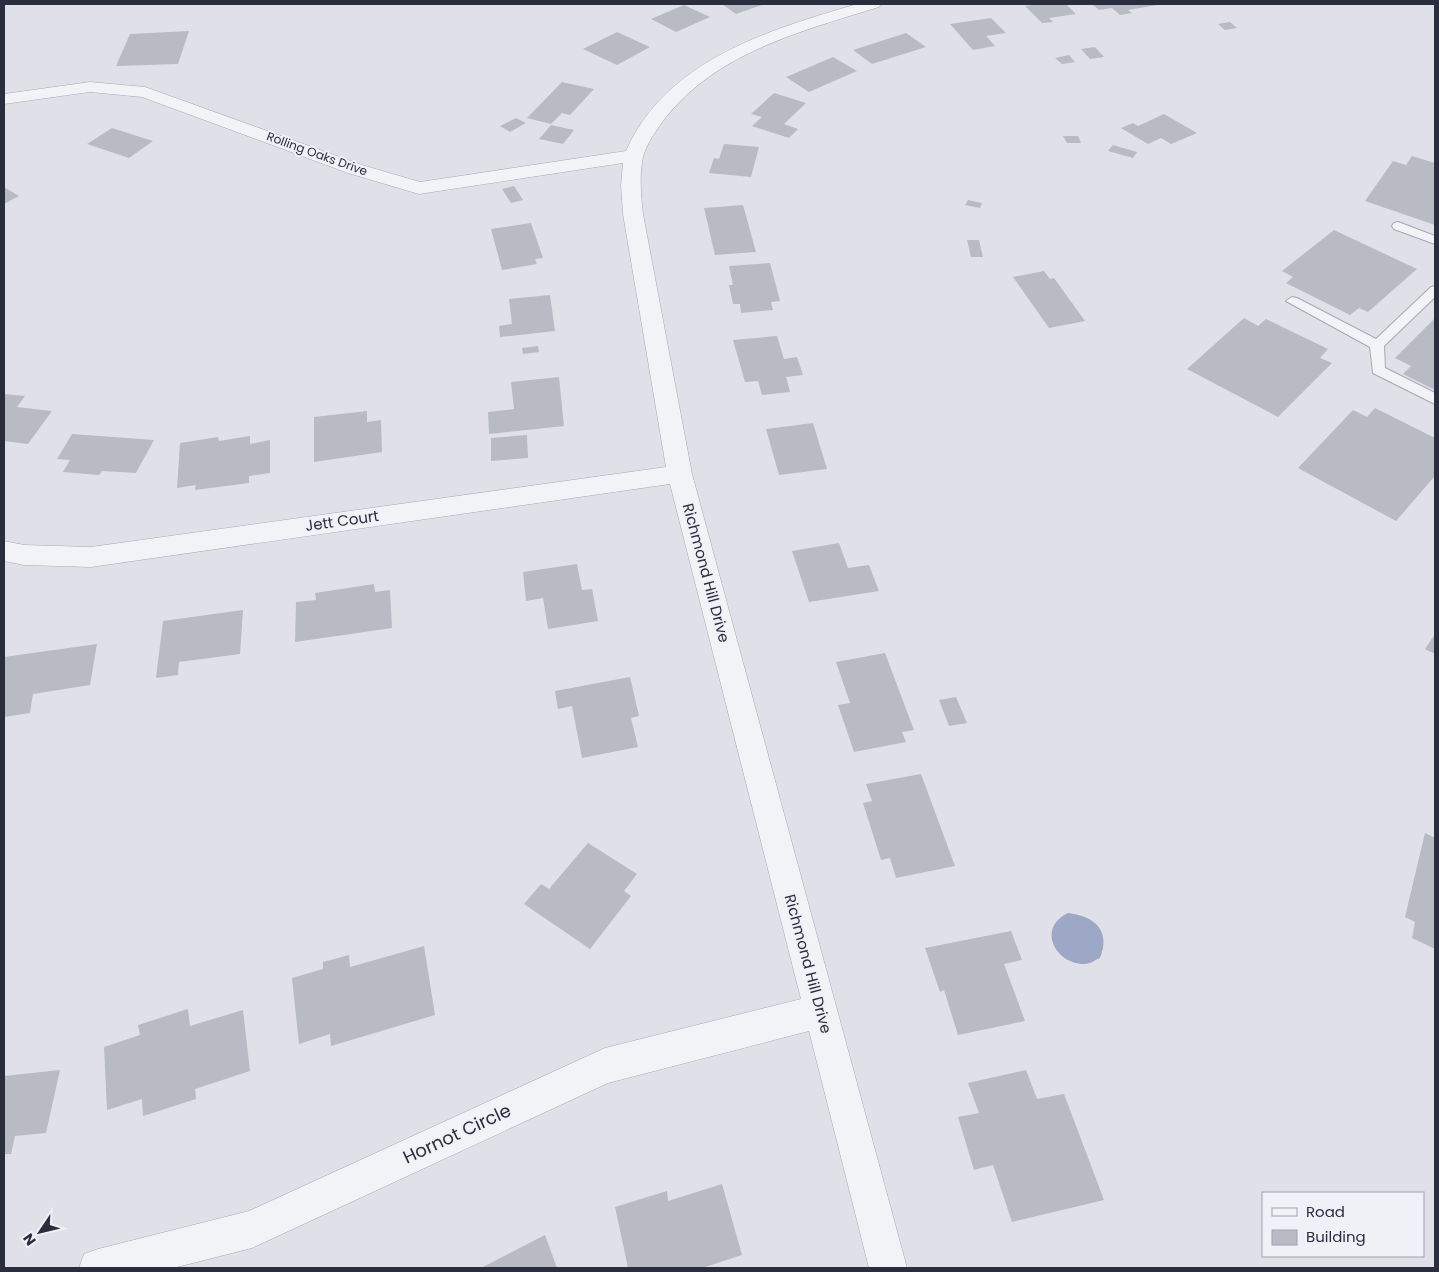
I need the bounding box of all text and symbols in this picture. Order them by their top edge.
street label: Rolling Oaks Drive [264,127,370,180]
street label: Richmond Hill Drive [678,501,735,645]
street label: Jett Court [304,505,380,536]
street label: Richmond Hill Drive [780,892,837,1036]
street label: Hornot Circle [399,1098,515,1170]
legend [1262,1192,1424,1257]
text: Road [1306,1201,1345,1222]
north arrow [15,1207,65,1257]
text: Building [1306,1226,1366,1247]
text: N [18,1229,41,1250]

